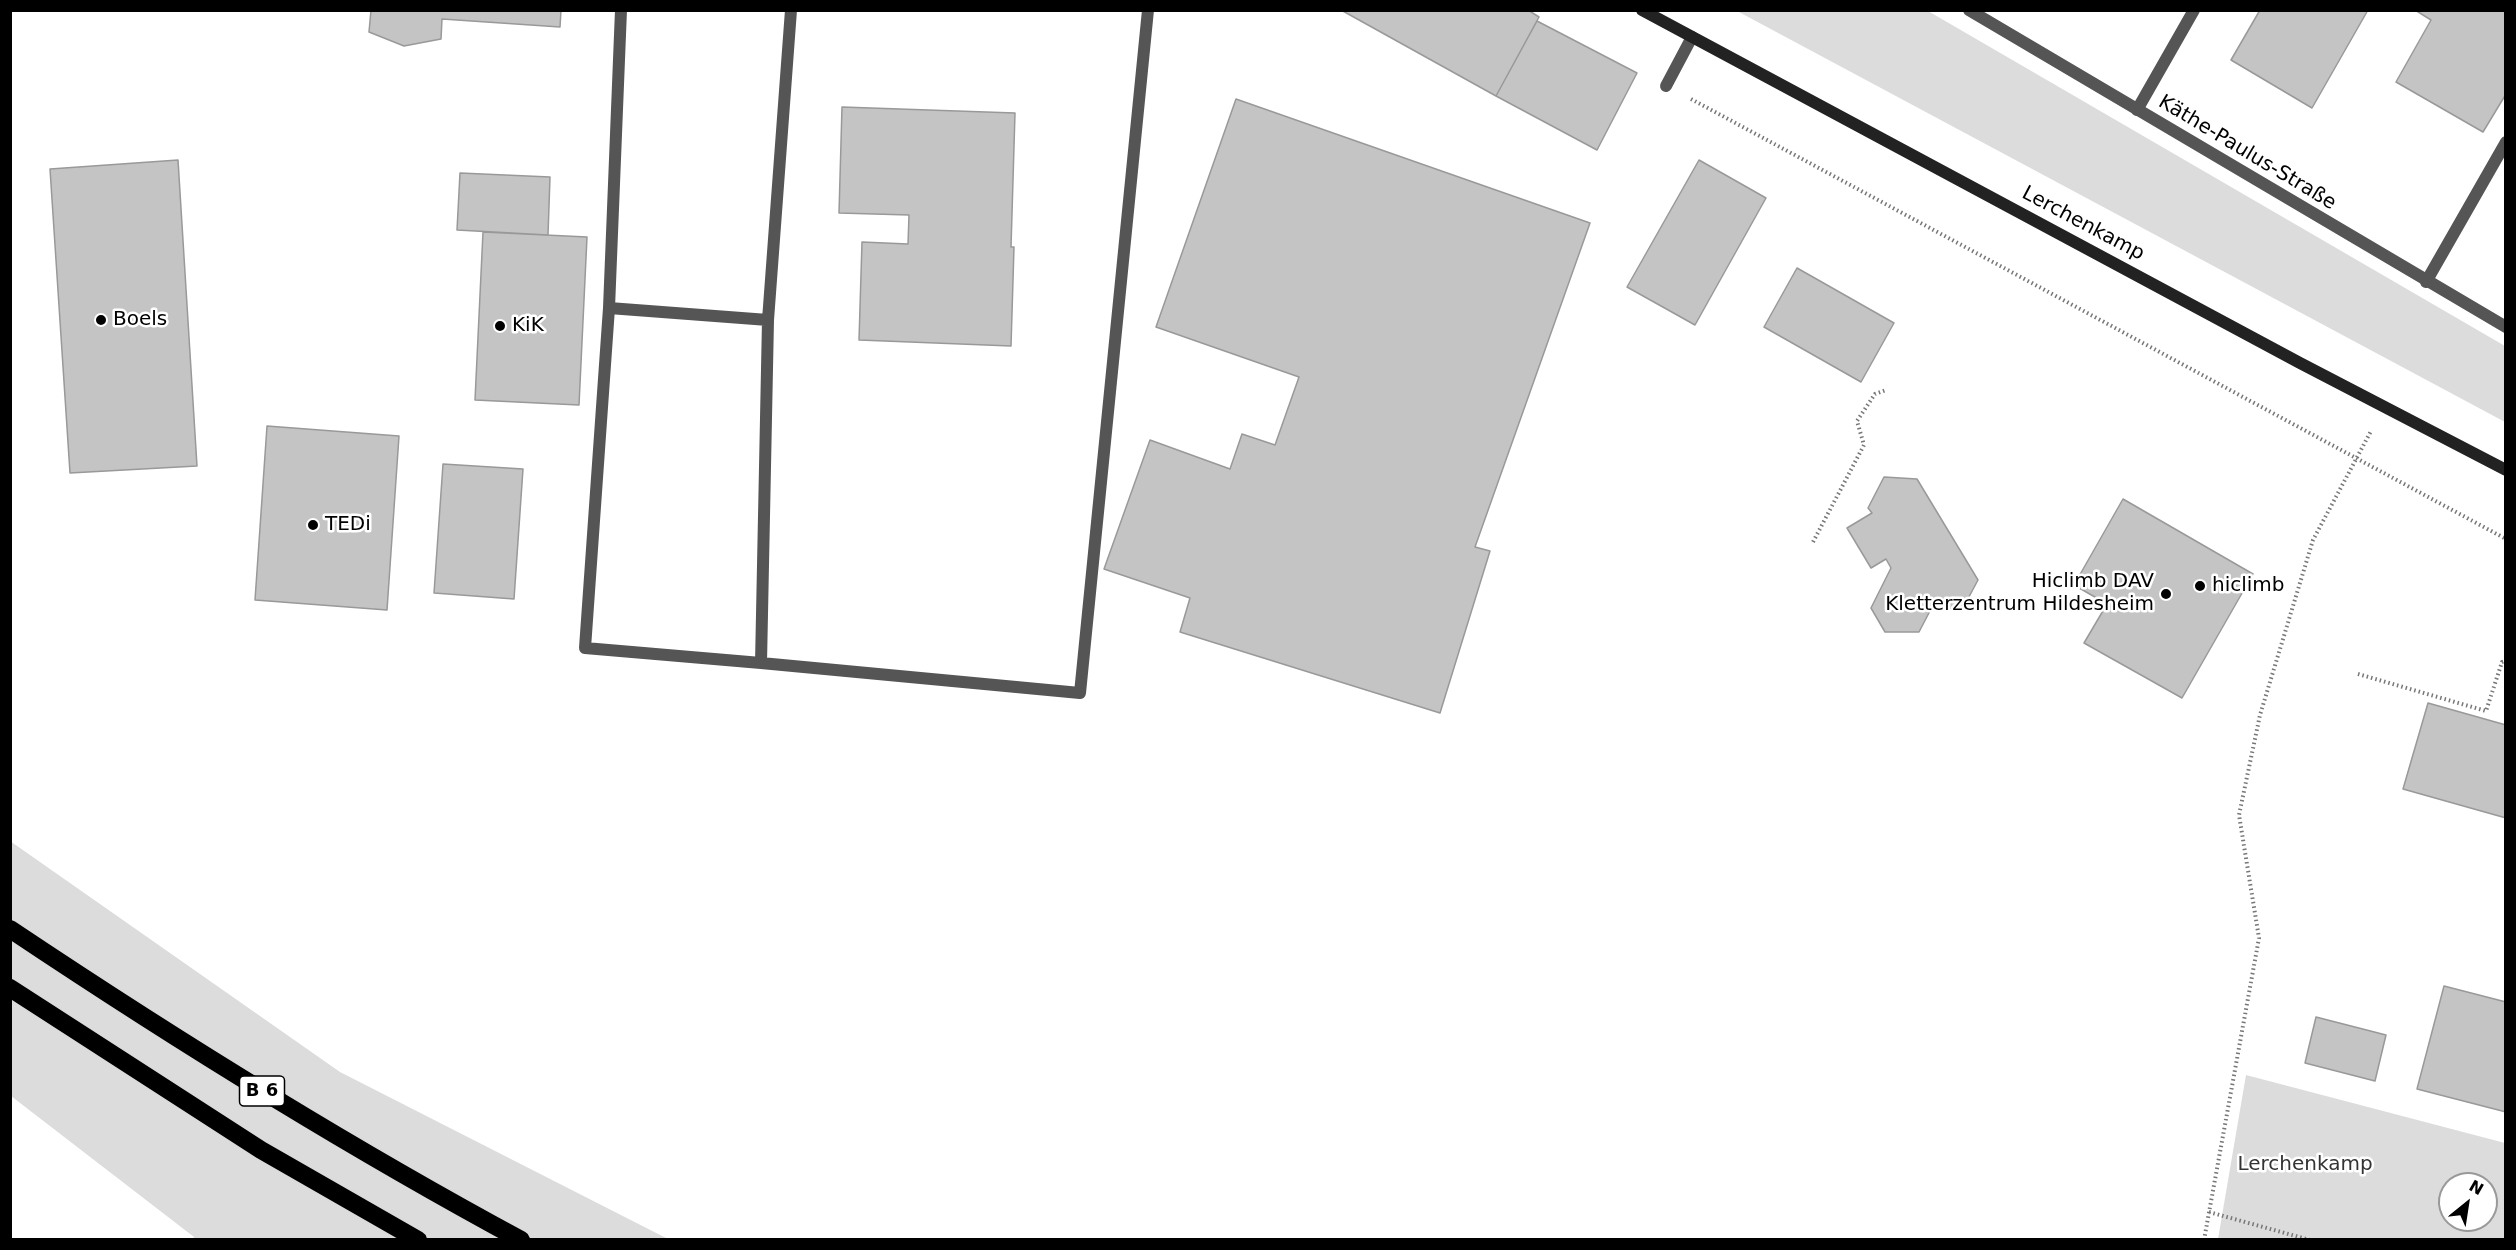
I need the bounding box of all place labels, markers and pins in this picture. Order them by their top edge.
place label: Boels [113,308,167,332]
marker: Boels [94,313,108,327]
place label: KiK [512,314,544,338]
marker: KiK [493,319,507,333]
place label: TEDi [325,513,371,537]
marker: TEDi [306,518,320,532]
place label: Hiclimb DAV Kletterzentrum Hildesheim [1885,570,2154,617]
place label: hiclimb [2212,574,2285,598]
marker: hiclimb [2193,579,2207,593]
marker: Hiclimb DAV Kletterzentrum Hildesheim [2159,587,2173,601]

